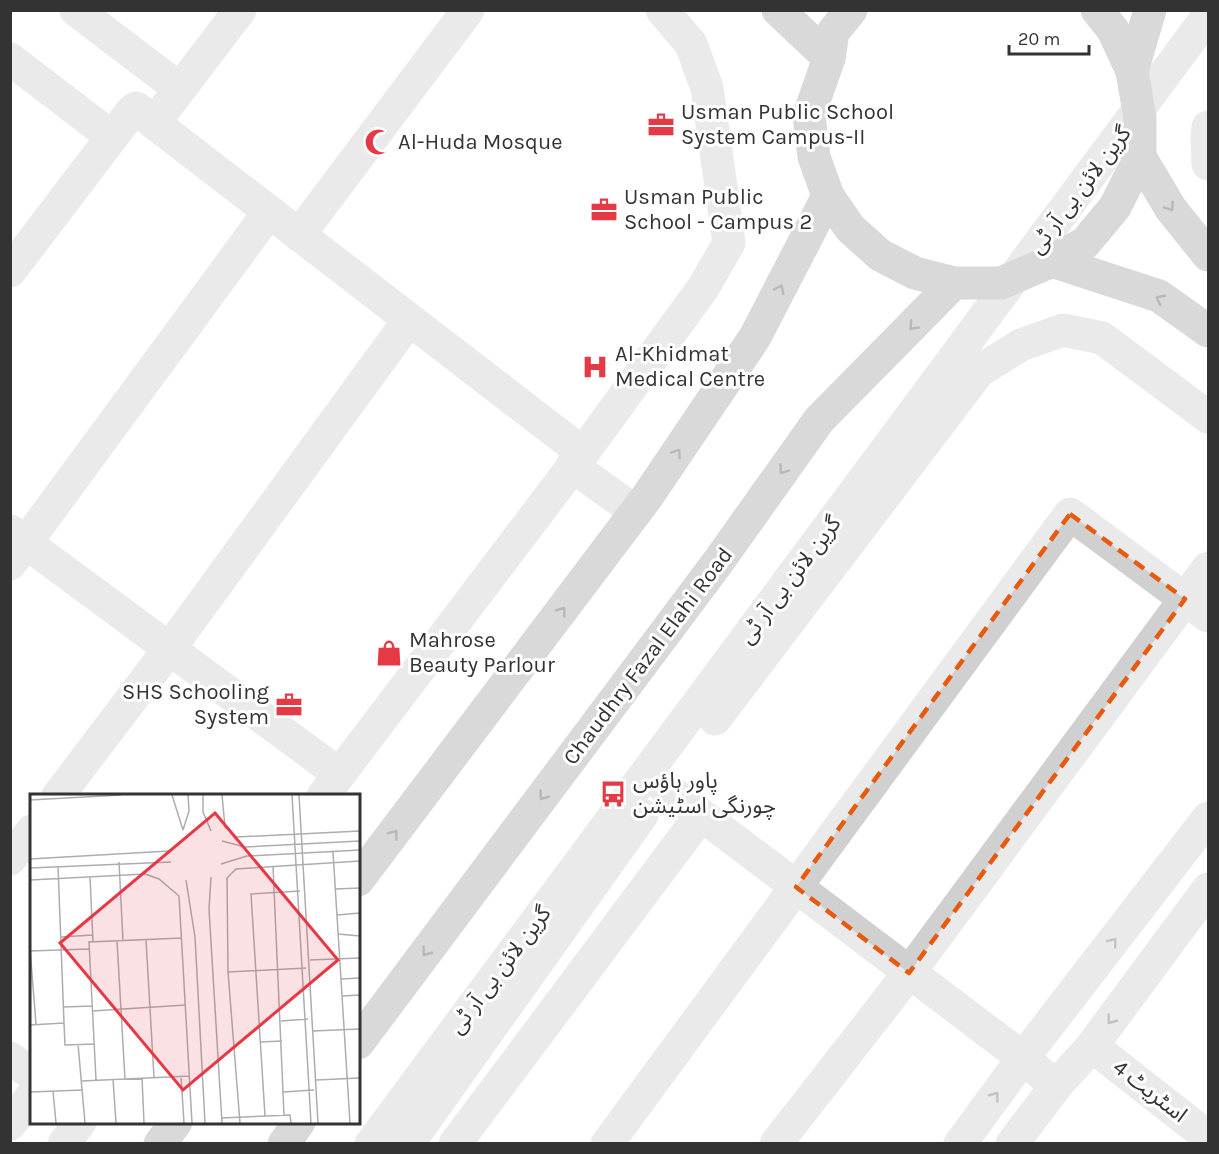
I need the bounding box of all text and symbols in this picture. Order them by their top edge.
scale bar [1009,18,1088,56]
text: 20 m [1018,28,1060,50]
place label: Usman Public School System Campus-II [681,99,894,150]
office icon: Usman Public School System Campus-II [646,110,676,140]
street label: گرین لائن بی آر ٹی [1023,120,1137,259]
mosque icon: Al-Huda Mosque [363,127,393,157]
place label: Al-Huda Mosque [398,129,563,155]
place label: Usman Public School - Campus 2 [624,184,812,235]
office icon: Usman Public School - Campus 2 [589,195,619,225]
one-way arrow [1163,201,1174,212]
one-way arrow [773,284,784,295]
one-way arrow [1156,295,1166,306]
one-way arrow [910,318,921,329]
place label: Al-Khidmat Medical Centre [615,341,765,392]
hospital icon: Al-Khidmat Medical Centre [580,352,610,382]
one-way arrow [670,449,681,460]
one-way arrow [779,464,790,475]
street label: گرین لائن بی آر ٹی [733,510,847,649]
street label: Chaudhry Fazal Elahi Road [558,542,738,770]
one-way arrow [554,606,565,617]
place label: Mahrose Beauty Parlour [409,627,555,678]
shop icon: Mahrose Beauty Parlour [374,638,404,668]
place label: SHS Schooling System [122,679,270,730]
office icon: SHS Schooling System [274,690,304,720]
place label: پاور ہاؤس چورنگی اسٹیشن [633,768,776,820]
bus stop icon: پاور ہاؤس چورنگی اسٹیشن [598,779,628,809]
one-way arrow [539,790,550,801]
inset map [30,794,360,1124]
one-way arrow [386,829,397,840]
street label: گرین لائن بی آر ٹی [443,900,557,1039]
one-way arrow [1106,937,1117,948]
one-way arrow [423,946,434,957]
one-way arrow [1107,1014,1118,1025]
street label: اسٹریٹ 4 [1108,1054,1192,1128]
one-way arrow [987,1092,998,1103]

